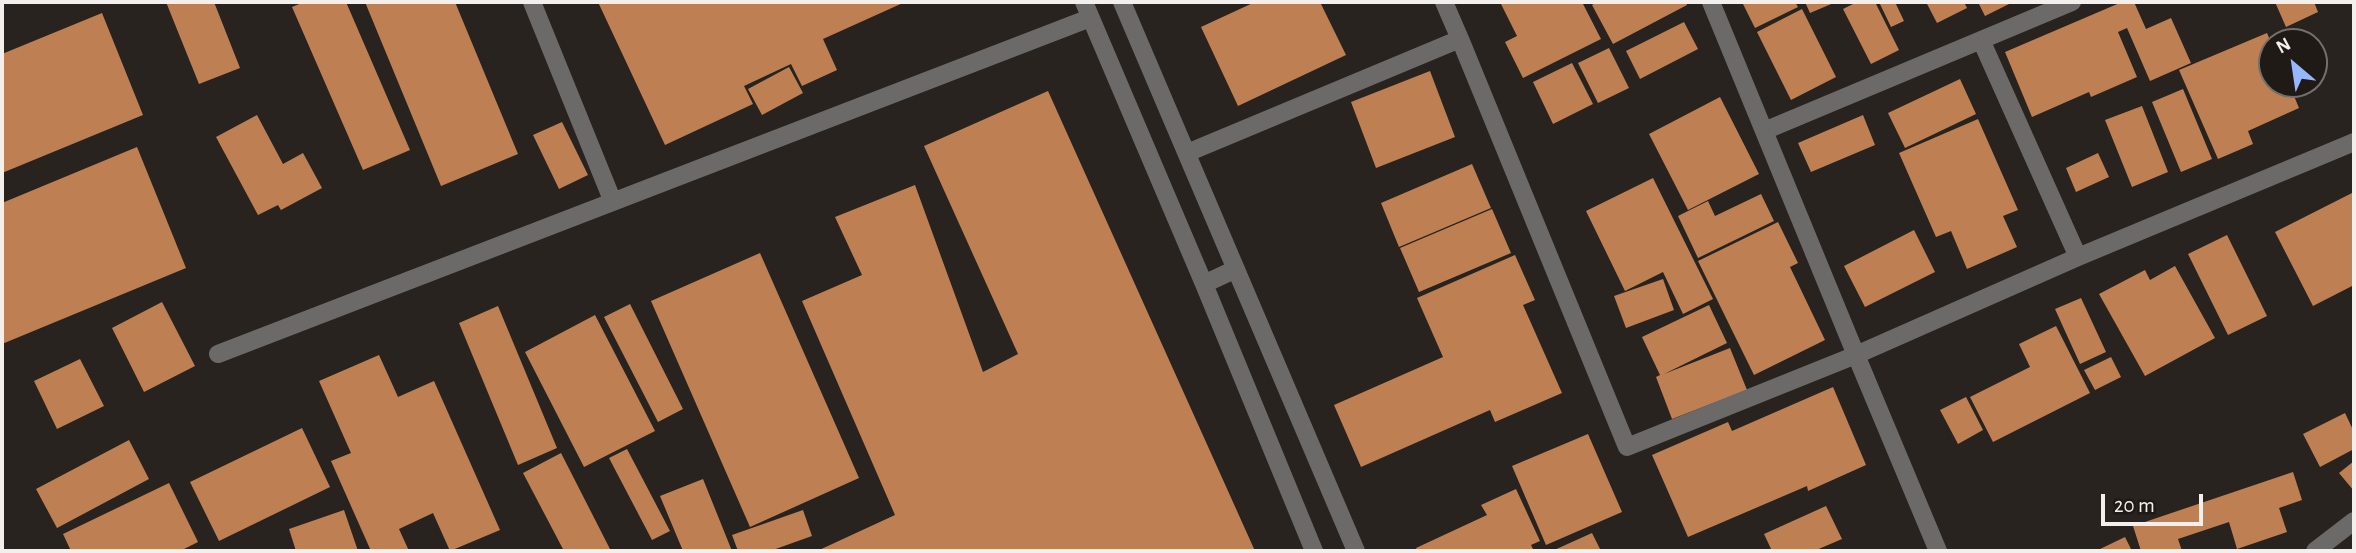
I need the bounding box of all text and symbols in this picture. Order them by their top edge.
north arrow [2258,28,2328,98]
text: N [2273,34,2294,57]
scale bar [2104,480,2206,524]
text: 20 m [2114,495,2155,516]

